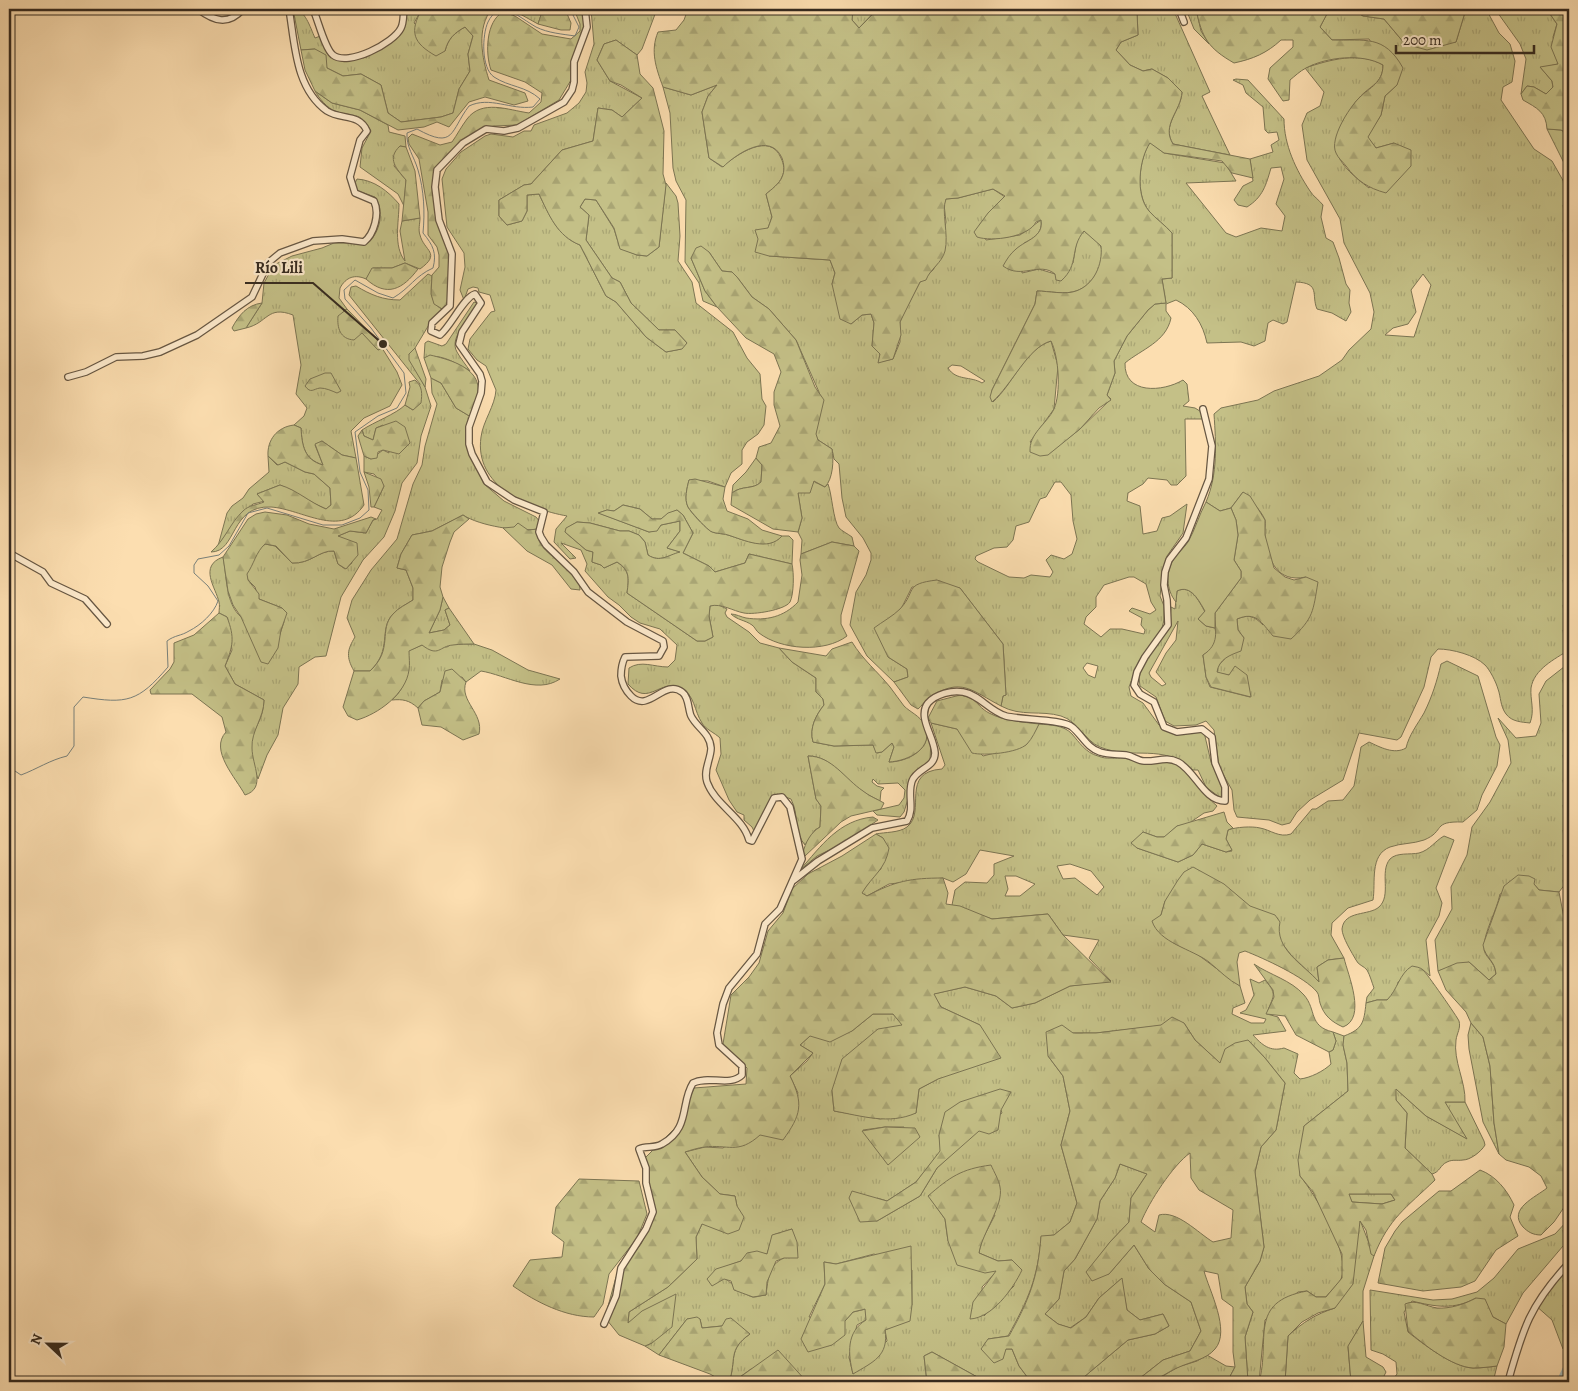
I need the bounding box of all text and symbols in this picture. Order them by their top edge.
scale bar [1396,22,1533,54]
text: 200 m [1403,30,1442,50]
callout: Río Lili [245,252,313,283]
text: Río Lili [255,257,303,279]
north arrow [22,1318,72,1368]
text: N [26,1331,47,1348]

